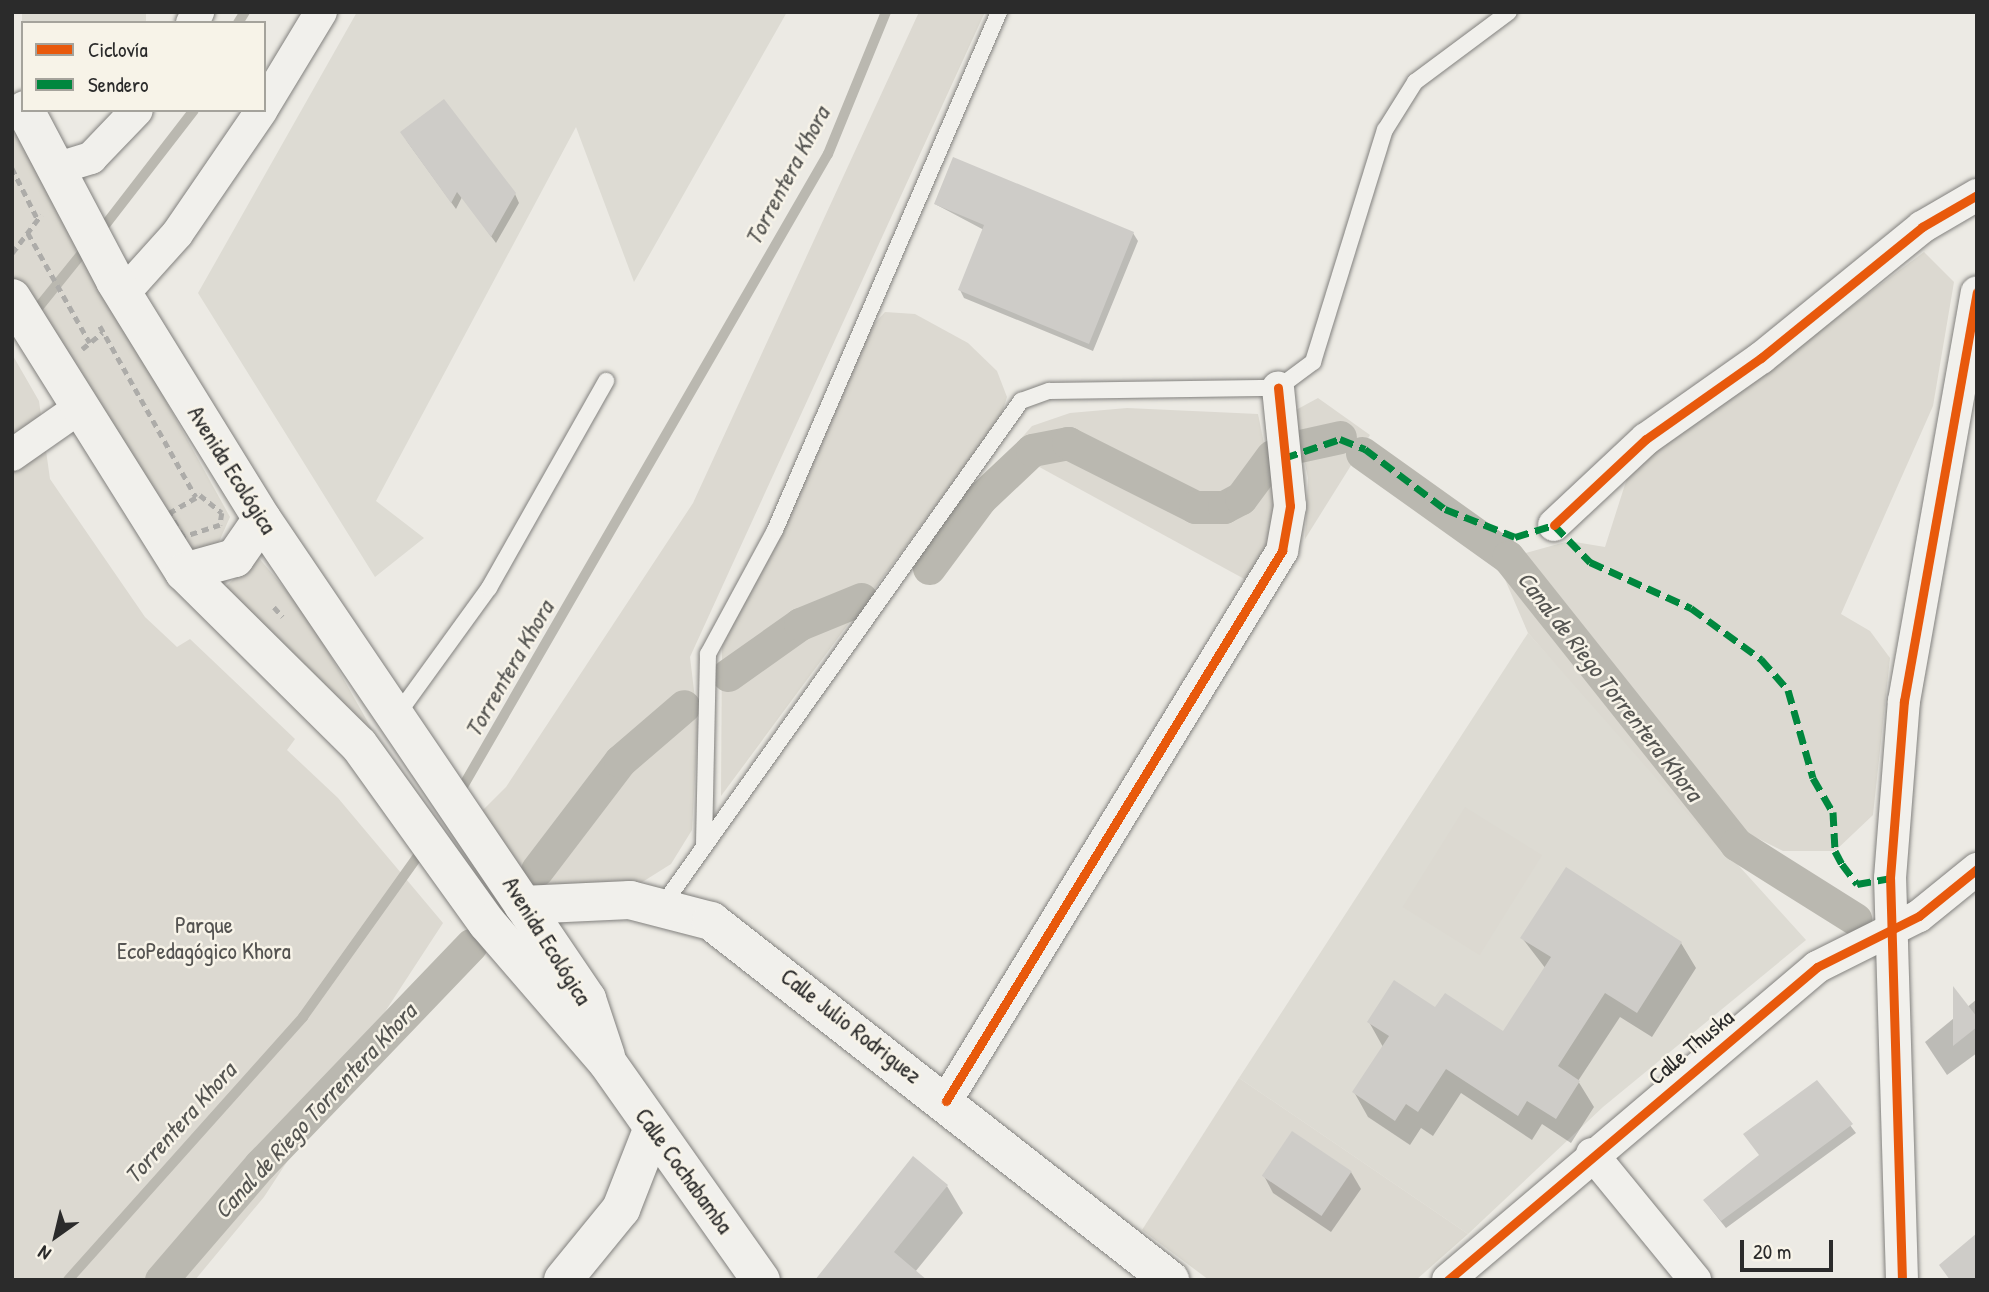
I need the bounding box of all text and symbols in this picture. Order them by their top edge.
legend [21,21,266,112]
text: Ciclovía [88,35,148,64]
text: Sendero [88,70,149,99]
water label: Torrentera Khora [738,102,836,250]
street label: Avenida Ecológica [182,401,282,539]
water label: Canal de Riego Torrentera Khora [1511,565,1709,807]
water label: Torrentera Khora [458,596,560,742]
street label: Avenida Ecológica [497,872,597,1010]
park label: Parque EcoPedagógico Khora [117,911,291,965]
street label: Calle Julio Rodriguez [775,963,927,1089]
water label: Canal de Riego Torrentera Khora [208,997,422,1225]
street label: Calle Thuska [1643,1003,1739,1091]
water label: Torrentera Khora [118,1057,242,1189]
street label: Calle Cochabamba [629,1103,739,1239]
north arrow [21,1201,91,1271]
scale bar [1744,1226,1837,1270]
text: 20 m [1753,1237,1791,1266]
text: N [33,1240,56,1267]

